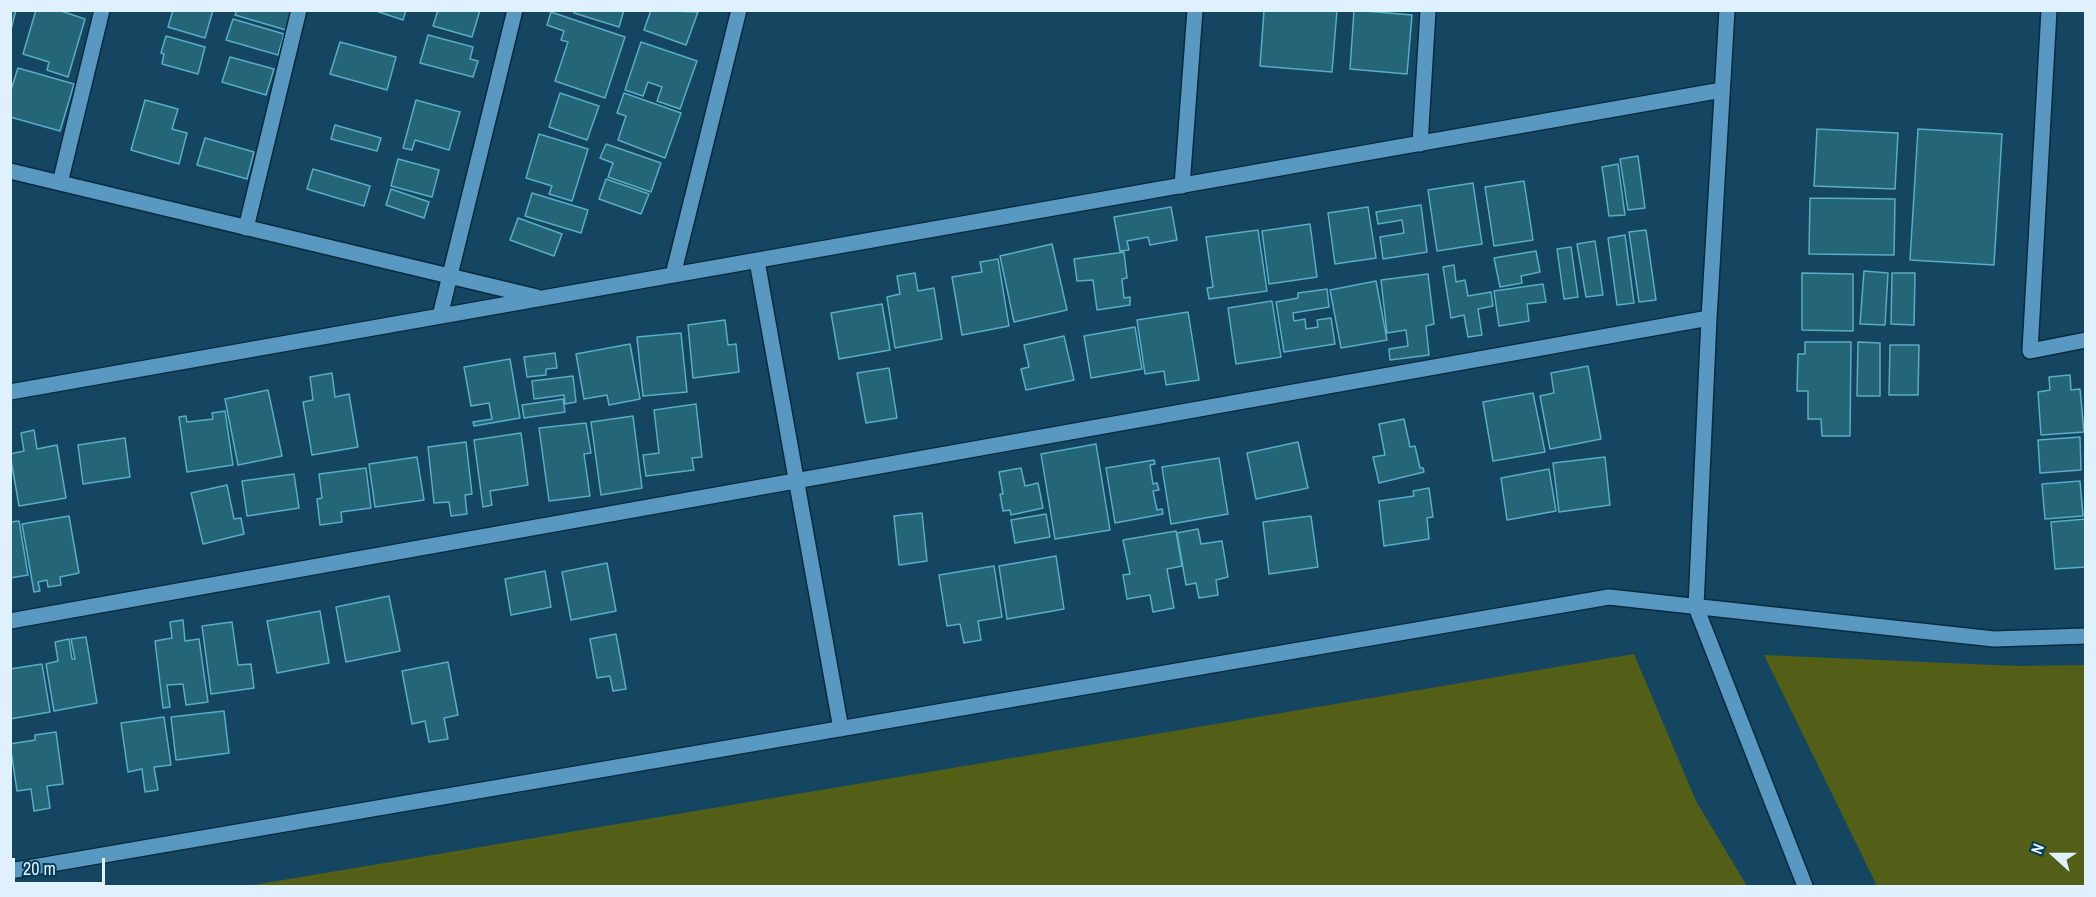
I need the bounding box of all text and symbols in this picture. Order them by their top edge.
north arrow [2024,825,2084,885]
text: N [2025,840,2049,857]
scale bar [15,846,108,884]
text: 20 m [23,856,56,881]

